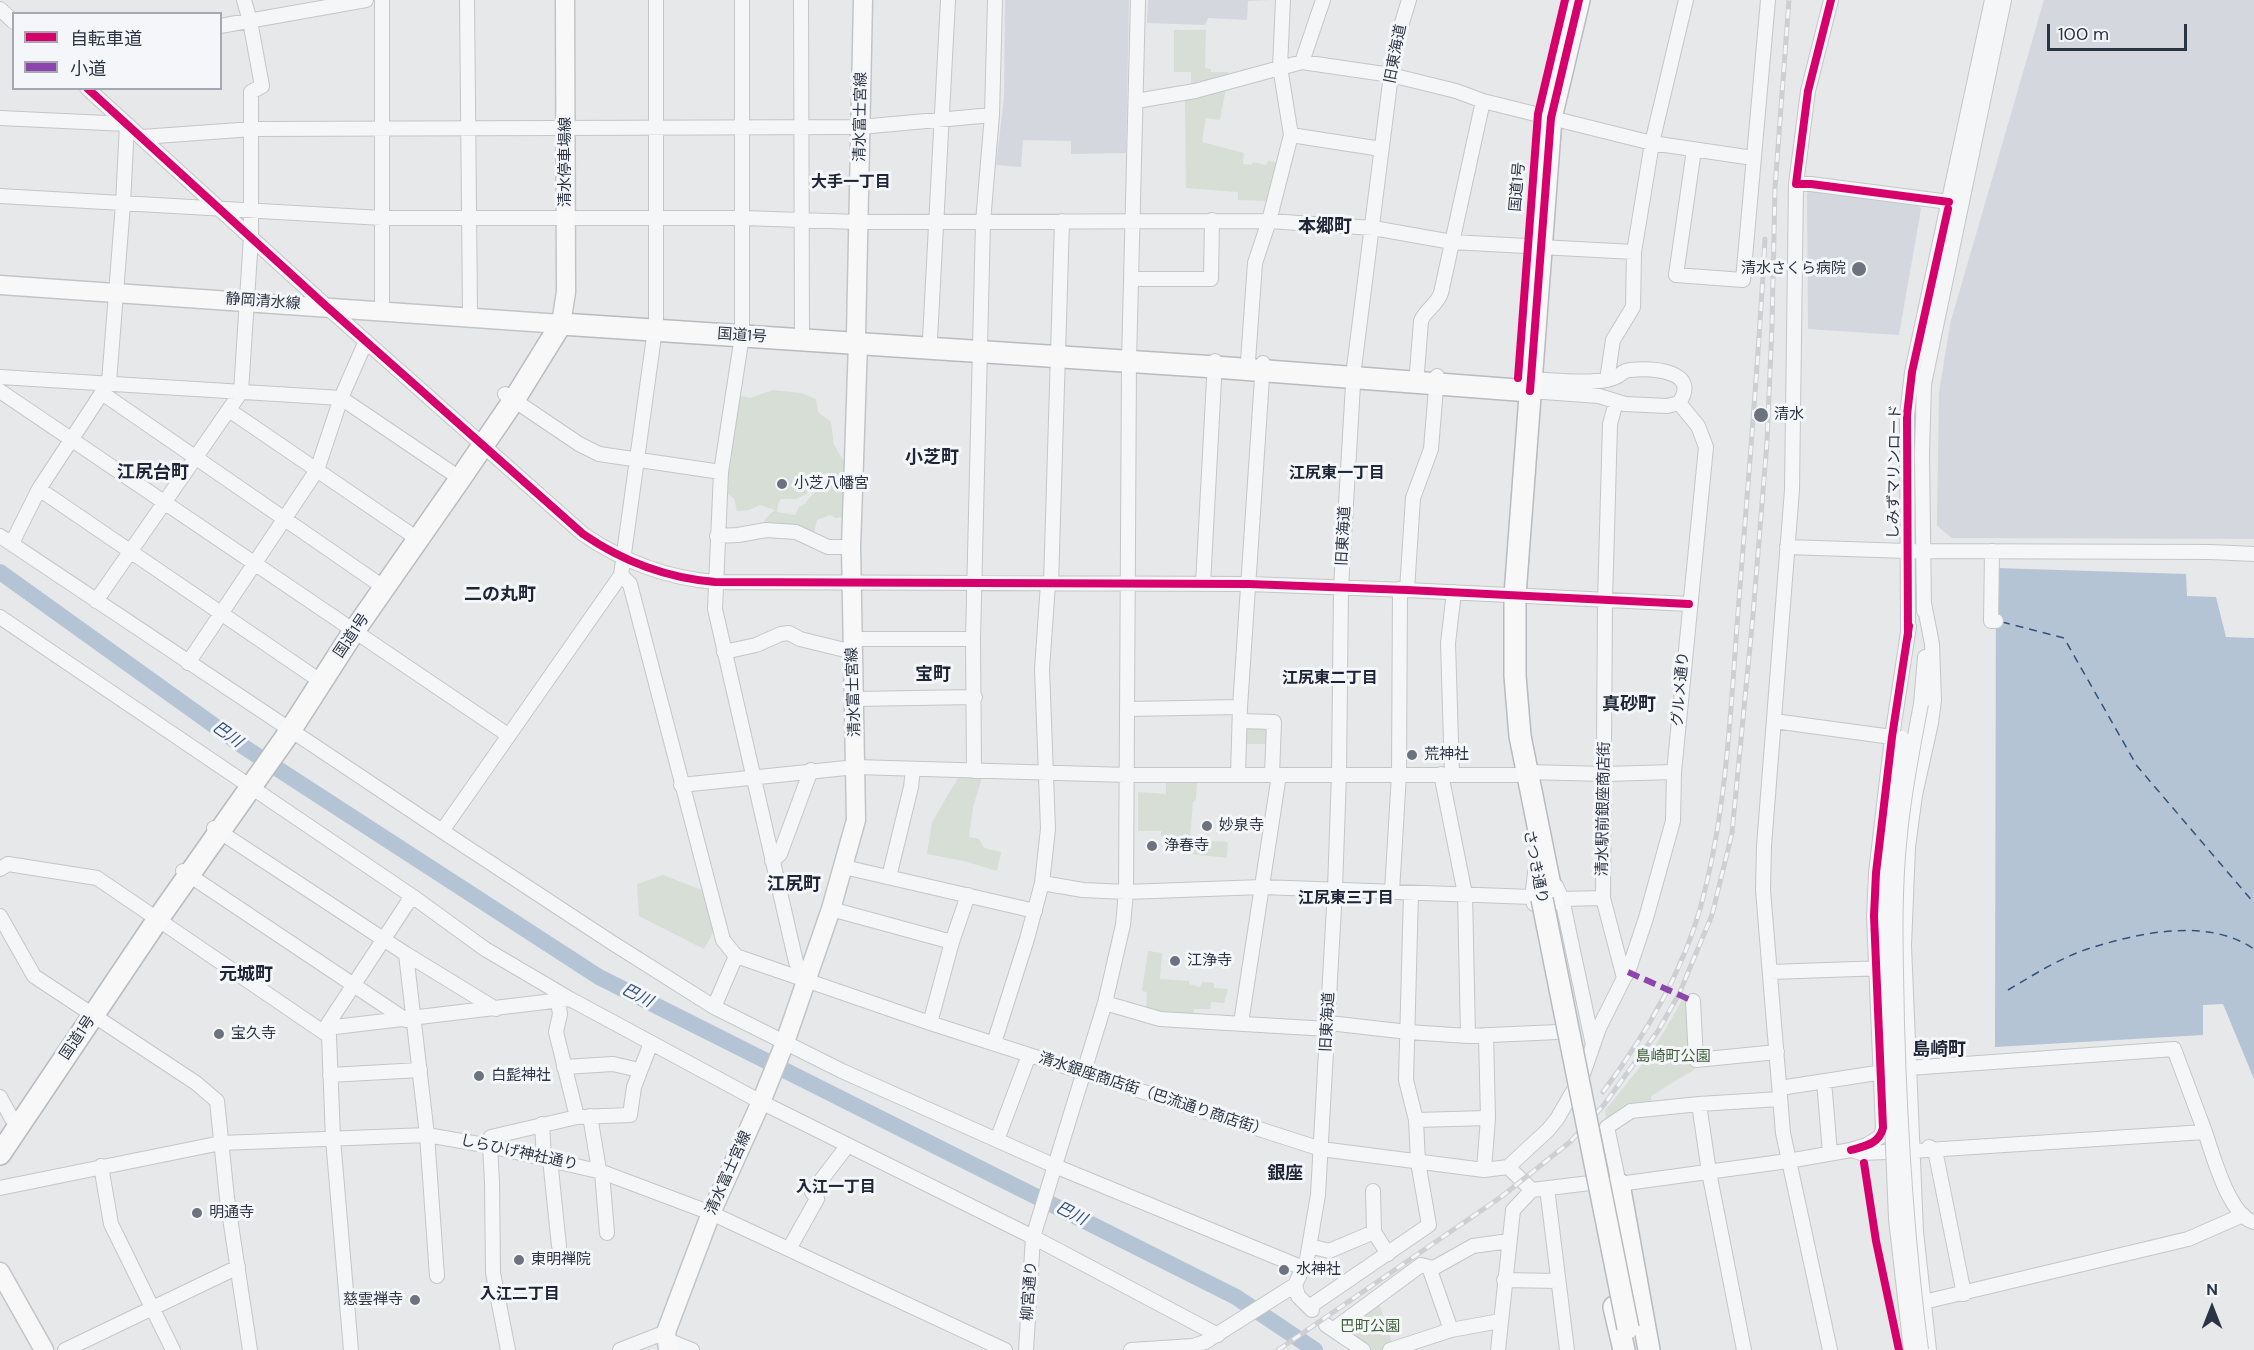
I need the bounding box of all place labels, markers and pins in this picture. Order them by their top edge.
place label: 清水さくら病院 [1741,260,1846,278]
marker: 清水さくら病院 [1850,260,1868,278]
marker: 清水 [1752,406,1770,424]
place label: 清水 [1774,406,1804,424]
place label: 小芝八幡宮 [794,475,869,493]
marker: 小芝八幡宮 [775,477,789,491]
place label: 荒神社 [1424,746,1469,764]
marker: 荒神社 [1405,748,1419,762]
place label: 妙泉寺 [1219,817,1264,835]
marker: 妙泉寺 [1200,819,1214,833]
place label: 浄春寺 [1164,837,1209,855]
marker: 浄春寺 [1145,839,1159,853]
place label: 江浄寺 [1187,952,1232,970]
marker: 江浄寺 [1168,954,1182,968]
place label: 宝久寺 [231,1025,276,1043]
marker: 宝久寺 [212,1027,226,1041]
place label: 白髭神社 [491,1067,551,1085]
marker: 白髭神社 [472,1069,486,1083]
place label: 明通寺 [209,1204,254,1222]
marker: 明通寺 [190,1206,204,1220]
place label: 東明禅院 [531,1251,591,1269]
marker: 東明禅院 [512,1253,526,1267]
place label: 水神社 [1296,1261,1341,1279]
marker: 水神社 [1277,1263,1291,1277]
place label: 慈雲禅寺 [343,1291,403,1309]
marker: 慈雲禅寺 [408,1293,422,1307]

